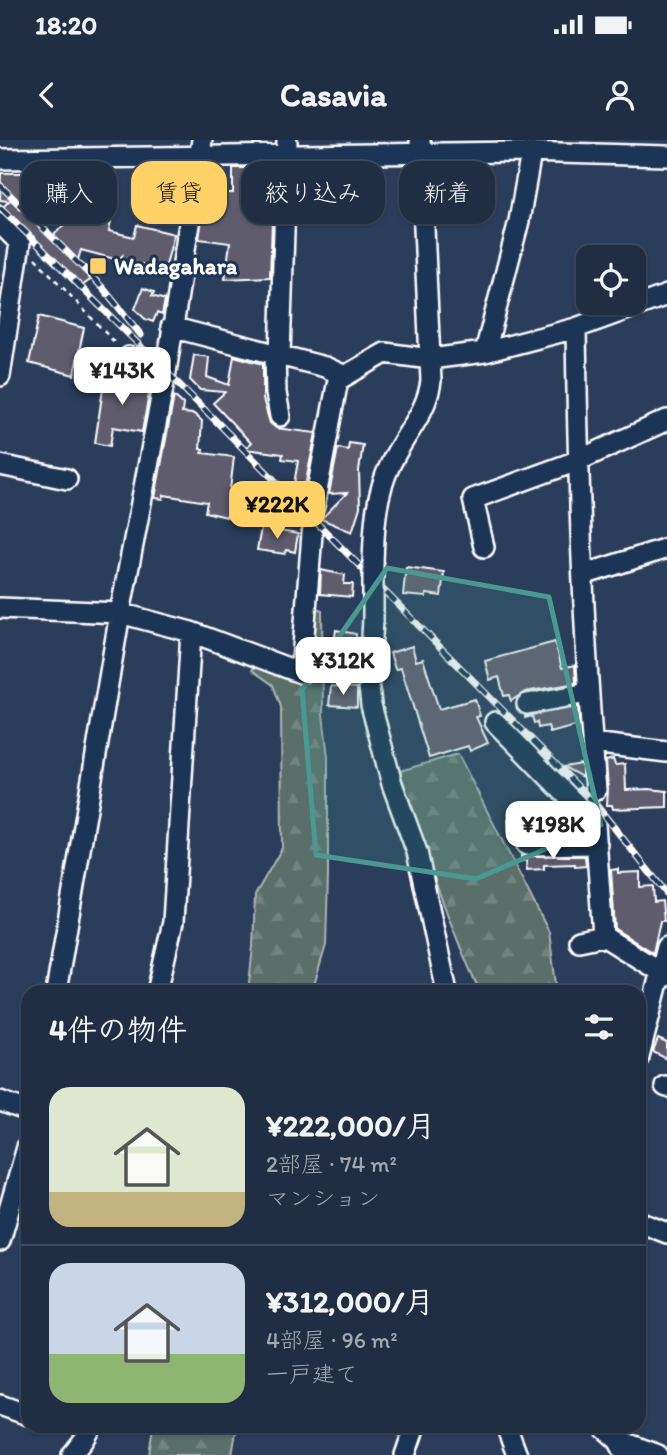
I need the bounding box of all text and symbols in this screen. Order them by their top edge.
text: 18:20 [35,9,97,41]
icon: back [28,76,66,114]
text: Casavia [280,76,387,114]
icon: person [601,76,639,114]
chip: 購入 [21,161,117,224]
chip: 賃貸 [131,161,227,224]
chip: 絞り込み [241,161,385,224]
chip: 新着 [399,161,495,224]
map controls [576,245,646,315]
button: locate [576,245,646,315]
place label: Wadagahara [114,252,238,280]
marker: Wadagahara [88,256,108,276]
pin: ¥143K [73,348,171,407]
text: ¥143K [90,356,154,384]
pin: ¥222K [228,482,326,541]
text: ¥222K [245,490,309,518]
pin: ¥312K [294,638,392,697]
text: ¥312K [312,646,374,674]
pin: ¥198K [504,802,602,861]
text: ¥198K [522,810,584,838]
icon: filters [580,1008,618,1046]
text: 4件の物件 [49,1011,187,1048]
text: ¥222,000/月 [266,1107,435,1144]
icon: home [105,1115,189,1199]
text: 2部屋 · 74 m² [266,1150,397,1178]
text: マンション [266,1184,380,1212]
text: ¥312,000/月 [266,1283,434,1320]
icon: home [105,1291,189,1375]
text: 4部屋 · 96 m² [266,1326,398,1354]
text: 一戸建て [266,1360,358,1388]

